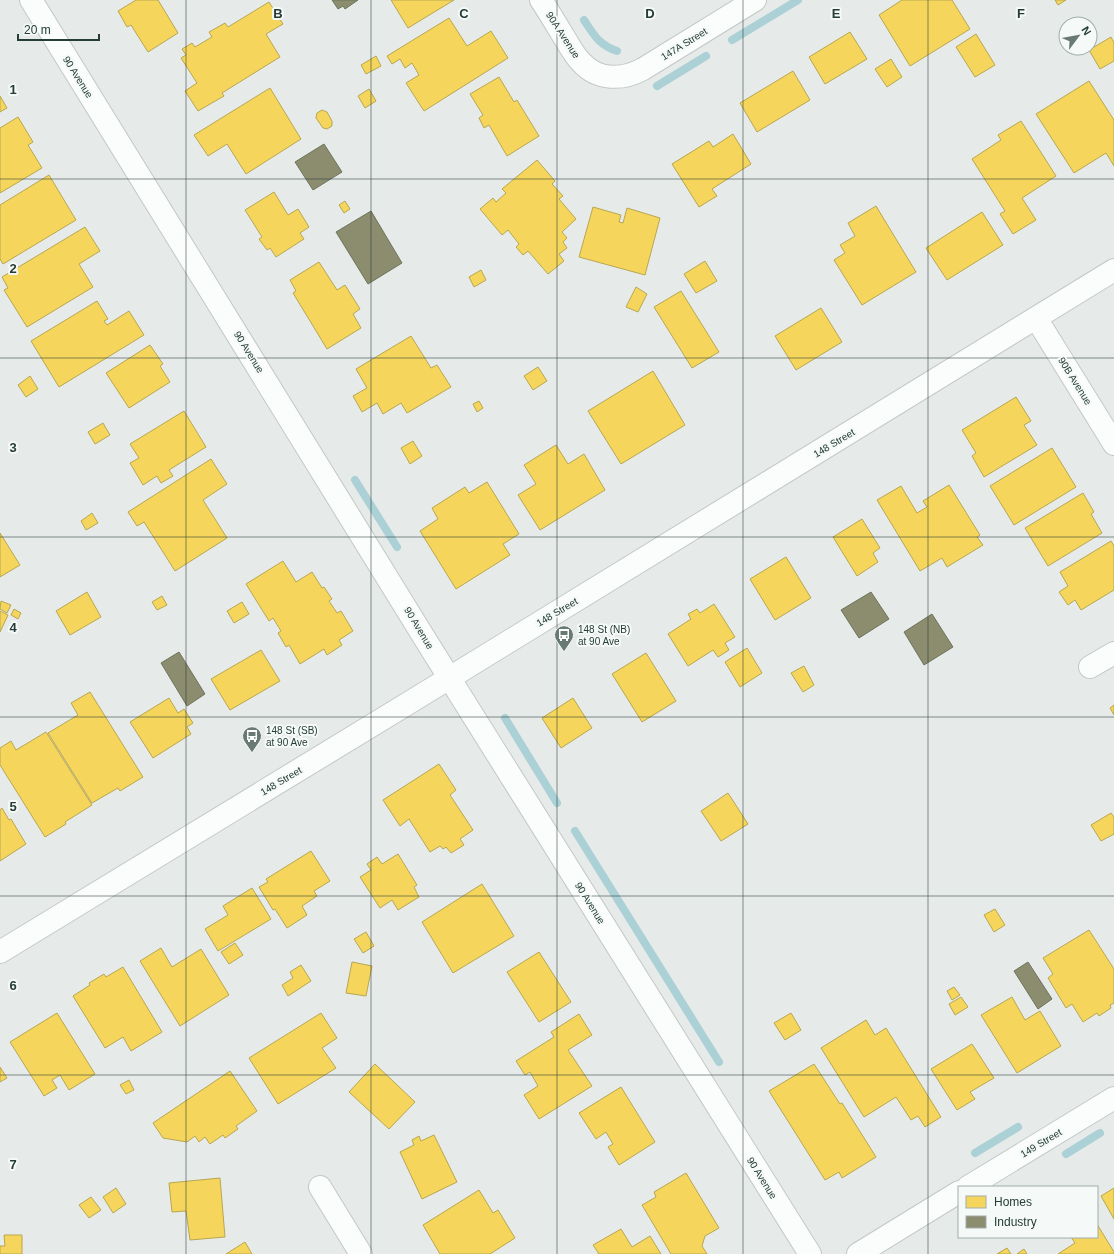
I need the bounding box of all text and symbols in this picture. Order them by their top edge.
text: B [273,6,283,21]
text: C [459,6,469,21]
text: D [645,6,655,21]
text: E [832,6,841,21]
text: F [1017,6,1025,21]
street label: 90A Avenue [544,10,582,61]
scale bar [18,16,99,42]
north arrow [1058,16,1098,56]
text: 20 m [24,23,51,37]
text: N [1079,24,1094,37]
street label: 147A Street [659,25,709,63]
street label: 90 Avenue [61,54,95,100]
text: 1 [9,82,17,97]
text: 2 [9,261,17,276]
street label: 90 Avenue [232,329,266,375]
street label: 90B Avenue [1056,355,1094,407]
street label: 148 Street [811,426,857,460]
text: 3 [9,440,17,455]
street label: 148 Street [534,595,580,629]
street label: 90 Avenue [402,605,436,651]
text: 4 [9,620,17,635]
bus stop icon: 148 St (NB) at 90 Ave [553,624,575,652]
place label: 148 St (NB) at 90 Ave [578,624,630,647]
bus stop icon: 148 St (SB) at 90 Ave [241,725,263,753]
place label: 148 St (SB) at 90 Ave [266,725,318,748]
street label: 148 Street [258,764,304,798]
text: 5 [9,799,17,814]
street label: 90 Avenue [573,880,607,926]
text: 6 [9,978,17,993]
street label: 149 Street [1018,1126,1064,1160]
street label: 90 Avenue [745,1155,779,1201]
text: 7 [9,1157,17,1172]
legend [958,1186,1098,1238]
text: Homes [994,1195,1032,1209]
text: Industry [994,1215,1037,1229]

